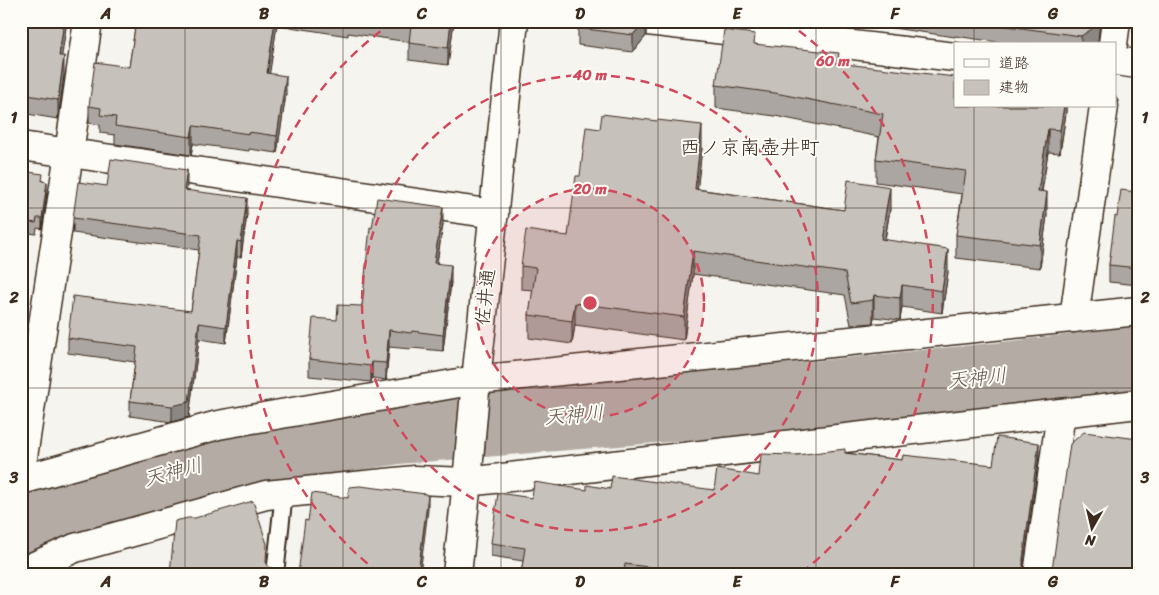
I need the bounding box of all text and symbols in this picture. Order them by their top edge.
text: A [100,0,111,28]
text: B [259,0,270,28]
text: C [416,0,428,28]
text: D [575,0,585,28]
text: E [733,0,743,28]
text: F [890,0,901,28]
text: G [1047,0,1059,28]
legend [954,42,1116,108]
text: 60 m [815,48,850,74]
text: 道路 [999,50,1029,76]
text: 40 m [572,62,608,88]
text: 建物 [999,74,1029,100]
text: 1 [11,103,18,132]
text: 1 [1142,103,1149,132]
district label: 西ノ京南壺井町 [680,130,820,165]
text: 20 m [572,176,607,202]
street label: 佐井通 [466,267,504,327]
text: 2 [8,283,19,312]
text: 2 [1139,283,1150,312]
centre of rings [581,294,599,312]
water label: 天神川 [945,357,1009,399]
water label: 天神川 [543,395,605,435]
water label: 天神川 [139,447,207,497]
text: 3 [9,463,19,492]
text: 3 [1140,463,1150,492]
north arrow [1066,502,1116,552]
text: N [1083,527,1098,554]
text: A [100,567,111,595]
text: B [259,567,270,595]
text: C [416,567,428,595]
text: D [575,567,585,595]
text: E [733,567,743,595]
text: F [890,567,901,595]
text: G [1047,567,1059,595]

